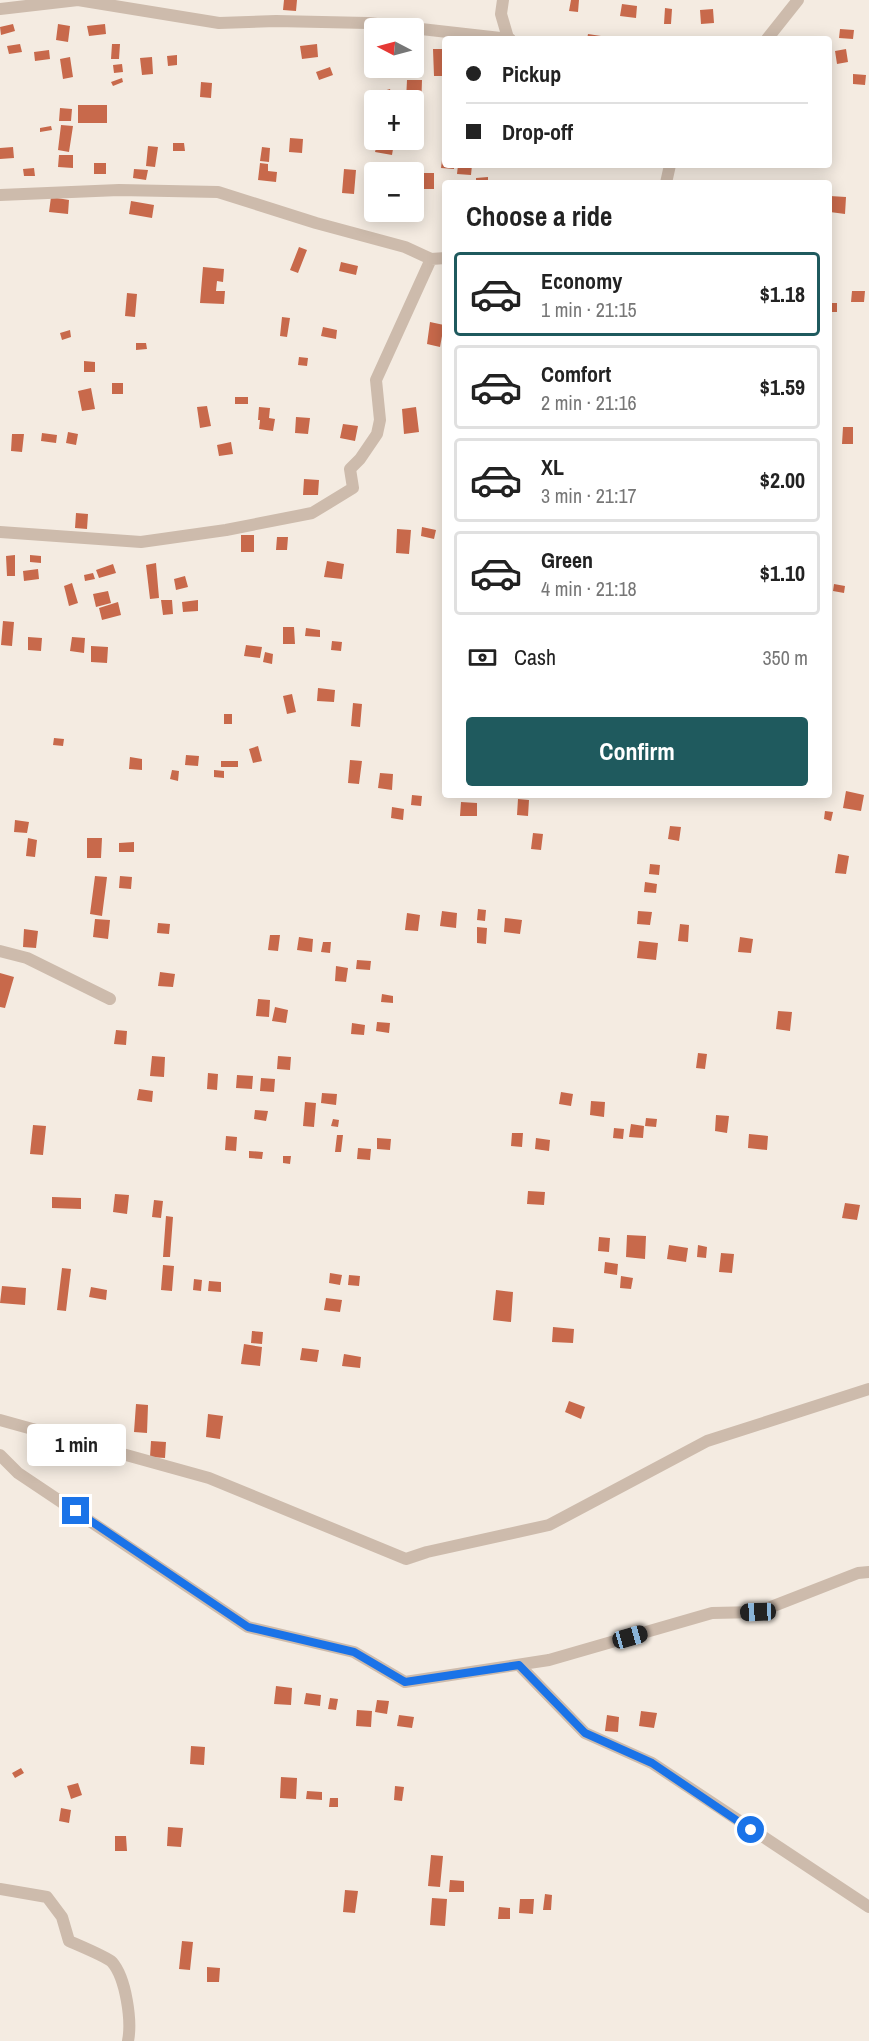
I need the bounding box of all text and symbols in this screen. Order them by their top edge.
north arrow [364,18,424,78]
map controls [364,18,424,222]
text: Pickup [502,59,561,89]
button: + [364,90,424,150]
text: Drop-off [502,117,573,147]
button: − [364,162,424,222]
text: Choose a ride [466,198,612,234]
text: Economy [541,266,622,296]
icon: car [469,267,523,321]
text: $1.18 [760,279,805,309]
text: 1 min · 21:15 [541,296,637,323]
text: Comfort [541,359,611,389]
icon: car [469,360,523,414]
text: $1.59 [760,372,805,402]
text: 2 min · 21:16 [541,389,637,416]
text: XL [541,452,564,482]
icon: car [469,453,523,507]
text: $2.00 [760,465,805,495]
text: 3 min · 21:17 [541,482,637,509]
text: Green [541,545,593,575]
icon: car [469,546,523,600]
text: $1.10 [760,558,805,588]
text: 4 min · 21:18 [541,575,637,602]
icon: cash [466,641,499,674]
text: Cash [514,642,556,672]
text: 350 m [762,644,808,671]
button: Confirm [466,717,808,786]
callout: 1 min [26,1424,125,1466]
text: 1 min [55,1431,98,1458]
route end [62,1497,89,1524]
car [740,1602,776,1622]
car [610,1623,650,1651]
route start [737,1816,764,1843]

